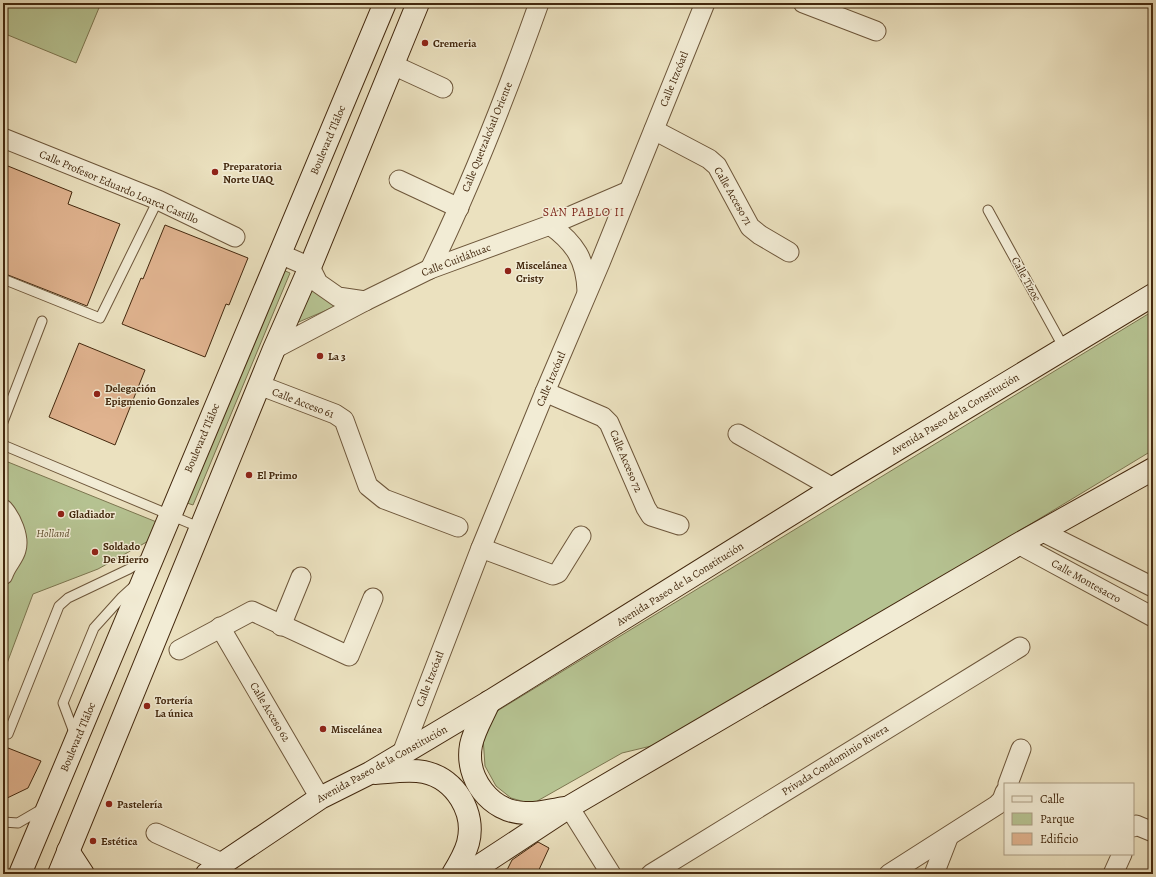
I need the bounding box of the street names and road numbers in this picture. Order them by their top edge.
street label: Calle Itzcóatl [656,49,692,109]
street label: Calle Quetzalcóatl Oriente [458,80,516,194]
street label: Boulevard Tláloc [307,103,350,177]
street label: Calle Profesor Eduardo Loarca Castillo [37,147,201,228]
street label: Calle Acceso 71 [710,164,756,228]
street label: Calle Cuitláhuac [419,240,493,280]
street label: Calle Tízoc [1008,254,1044,304]
street label: Calle Itzcóatl [533,349,569,409]
street label: Avenida Paseo de la Constitución [887,370,1022,459]
street label: Calle Acceso 61 [270,384,337,422]
street label: Boulevard Tláloc [181,401,224,475]
street label: Calle Acceso 72 [606,427,646,495]
street label: Avenida Paseo de la Constitución [613,539,746,630]
street label: Calle Montesacro [1048,556,1124,607]
street label: Calle Itzcóatl [413,649,448,709]
street label: Calle Acceso 62 [246,679,294,745]
street label: Boulevard Tláloc [57,700,100,774]
street label: Privada Condominio Rivera [779,720,892,799]
street label: Avenida Paseo de la Constitución [313,722,450,807]

